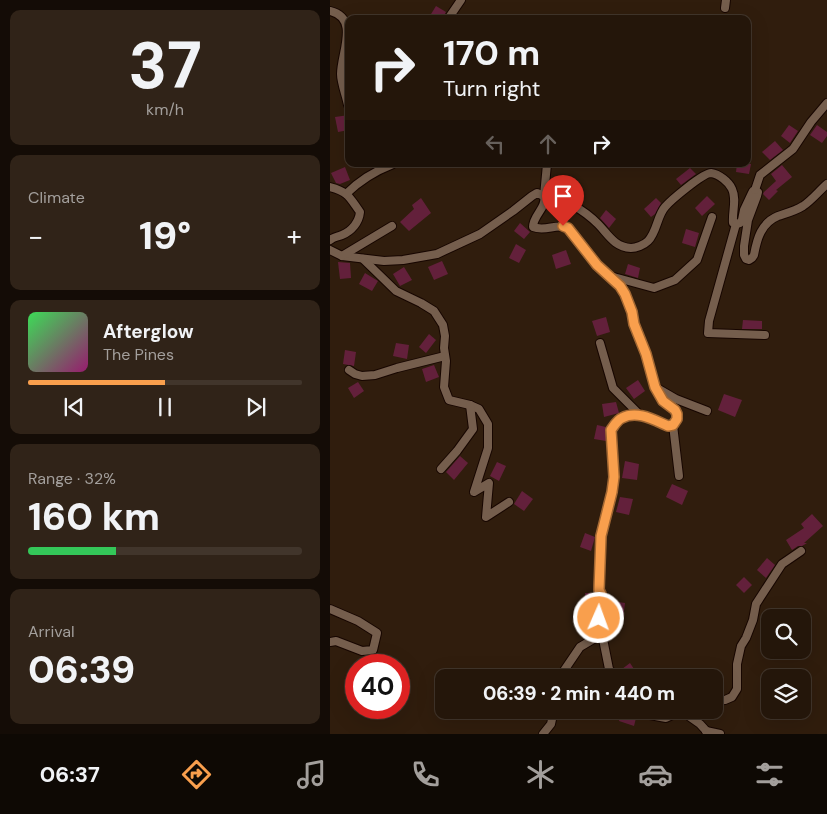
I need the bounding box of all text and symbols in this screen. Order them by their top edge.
text: 37 [128,24,202,108]
text: 170 m [443,30,540,76]
icon: right [360,35,425,100]
text: Turn right [443,74,540,103]
text: km/h [146,99,184,120]
icon: left [481,130,509,158]
icon: ahead [534,130,562,158]
icon: right [587,130,615,158]
pin [542,175,584,226]
icon: arrive [549,182,577,210]
text: Climate [28,187,85,208]
text: 19° [139,211,191,261]
text: − [28,218,43,255]
text: + [287,218,302,255]
text: Afterglow [103,319,194,344]
text: The Pines [103,344,174,365]
icon: previous [60,393,88,421]
icon: pause [151,393,179,421]
icon: next [242,393,270,421]
text: Range · 32% [28,468,116,489]
text: 160 km [28,492,160,542]
position arrow [572,591,624,643]
map controls [761,609,811,719]
button: search [761,609,811,659]
text: Arrival [28,621,75,642]
text: 06:39 [28,645,135,695]
speed limit sign: 40 [345,654,410,719]
button: layers [761,669,811,719]
text: 06:39 · 2 min · 440 m [483,681,675,706]
icon: directions [179,757,214,792]
icon: music [294,757,329,792]
icon: phone [408,757,443,792]
icon: climate [523,757,558,792]
icon: car [638,757,673,792]
icon: filters [752,757,787,792]
text: 06:37 [40,760,100,789]

